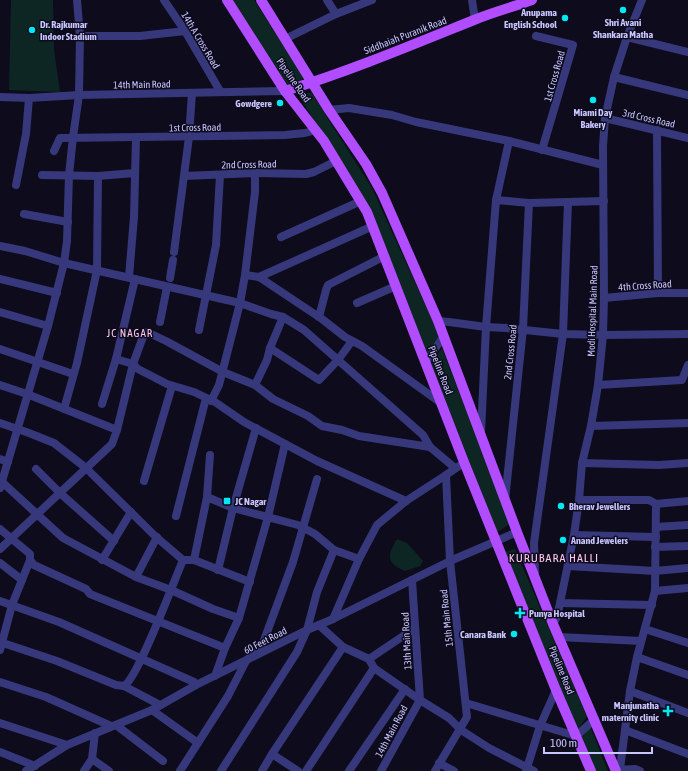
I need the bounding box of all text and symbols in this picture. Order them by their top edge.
marker: Shri Avani Shankara Matha [618,5,628,15]
place label: Anupama English School [504,7,557,30]
street label: 14th A Cross Road [179,10,222,71]
marker: Anupama English School [560,13,570,23]
street label: Siddhaiah Puranik Road [362,15,448,56]
place label: Shri Avani Shankara Matha [593,17,653,40]
place label: Dr. Rajkumar Indoor Stadium [40,19,97,42]
marker: Dr. Rajkumar Indoor Stadium [27,25,37,35]
street label: 1st Cross Road [542,49,567,103]
street label: Pipeline Road [274,56,313,105]
street label: 14th Main Road [113,78,171,91]
marker: Miami Day Bakery [588,95,598,105]
place label: Gowdgere [235,98,272,109]
marker: Gowdgere [275,98,285,108]
place label: Miami Day Bakery [574,107,613,130]
street label: 3rd Cross Road [622,107,676,130]
street label: 1st Cross Road [169,122,221,133]
street label: 2nd Cross Road [221,159,277,170]
street label: Modi Hospital Main Road [585,265,600,357]
street label: 4th Cross Road [618,278,672,293]
street label: 2nd Cross Road [502,324,519,380]
district label: JC NAGAR [107,327,153,339]
street label: Pipeline Road [426,344,455,396]
marker: JC Nagar [222,496,232,506]
place label: JC Nagar [234,496,267,507]
marker: Bherav Jewellers [556,501,566,511]
place label: Bherav Jewellers [569,501,631,512]
marker: Anand Jewelers [558,535,568,545]
place label: Anand Jewelers [570,535,628,546]
district label: KURUBARA HALLI [509,551,599,565]
street label: 15th Main Road [438,589,455,647]
marker: Punya Hospital [514,607,526,619]
place label: Punya Hospital [529,608,585,619]
street label: 13th Main Road [399,612,413,670]
street label: 60 Feet Road [242,625,289,656]
place label: Canara Bank [460,629,507,640]
marker: Canara Bank [509,629,519,639]
street label: Pipeline Road [547,644,576,696]
place label: Manjunatha maternity clinic [602,700,659,723]
street label: 14th Main Road [373,703,410,759]
marker: Manjunatha maternity clinic [662,705,674,717]
scale bar [544,729,652,755]
text: 100 m [550,736,577,750]

